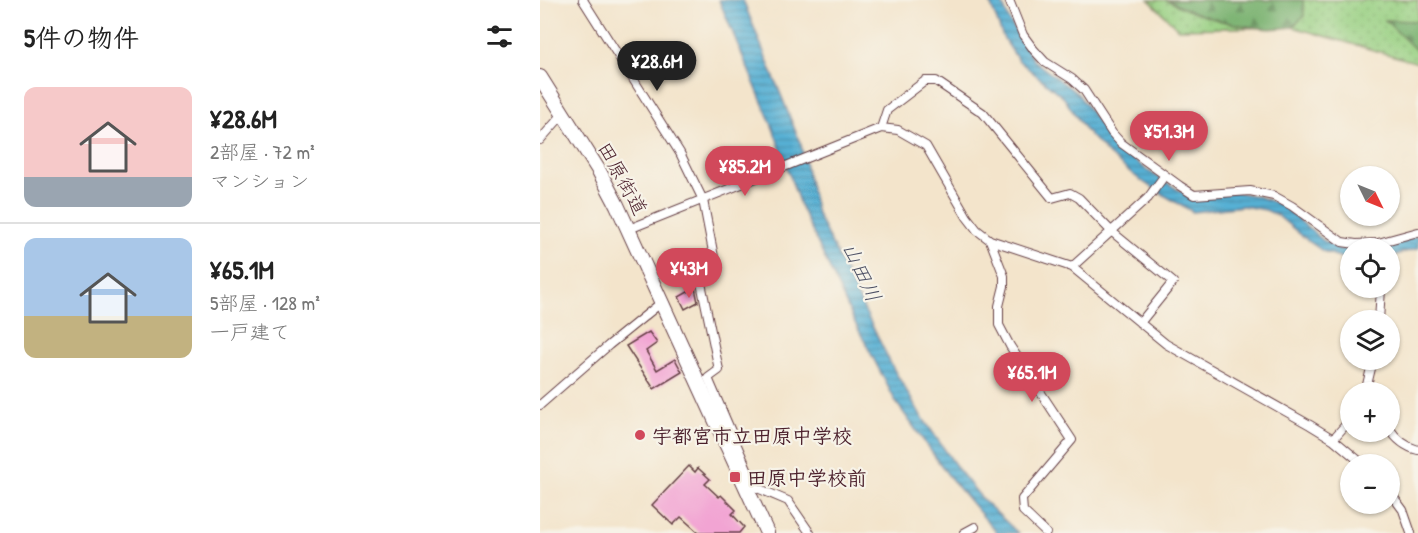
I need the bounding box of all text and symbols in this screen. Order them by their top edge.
text: 5件の物件 [24,20,139,55]
icon: filters [483,20,516,53]
pin: ¥28.6M [608,41,706,92]
text: ¥28.6M [631,47,683,74]
text: ¥28.6M [210,101,277,136]
icon: home [72,111,144,183]
pin: ¥51.3M [1120,111,1218,162]
text: ¥51.3M [1144,117,1194,144]
street label: 田原街道 [592,136,654,220]
text: 2部屋 · 72 m² [210,138,315,165]
pin: ¥85.2M [696,146,794,197]
text: ¥85.2M [719,152,771,179]
north arrow [1340,166,1400,226]
map controls [1340,166,1400,514]
text: マンション [210,167,309,194]
water label: 山田川 [836,237,888,307]
button: locate [1340,238,1400,298]
pin: ¥43M [653,248,725,299]
text: ¥65.1M [210,252,274,287]
text: ¥43M [670,254,708,281]
icon: home [72,262,144,334]
text: 5部屋 · 128 m² [210,289,320,316]
button: layers [1340,310,1400,370]
text: 一戸建て [210,318,290,345]
pin: ¥65.1M [983,352,1081,403]
text: ¥65.1M [1007,358,1057,385]
button: + [1340,382,1400,442]
place label: 宇都宮市立田原中学校 [652,422,852,449]
marker: 宇都宮市立田原中学校 [633,428,647,442]
button: − [1340,454,1400,514]
place label: 田原中学校前 [747,464,867,491]
marker: 田原中学校前 [728,470,742,484]

